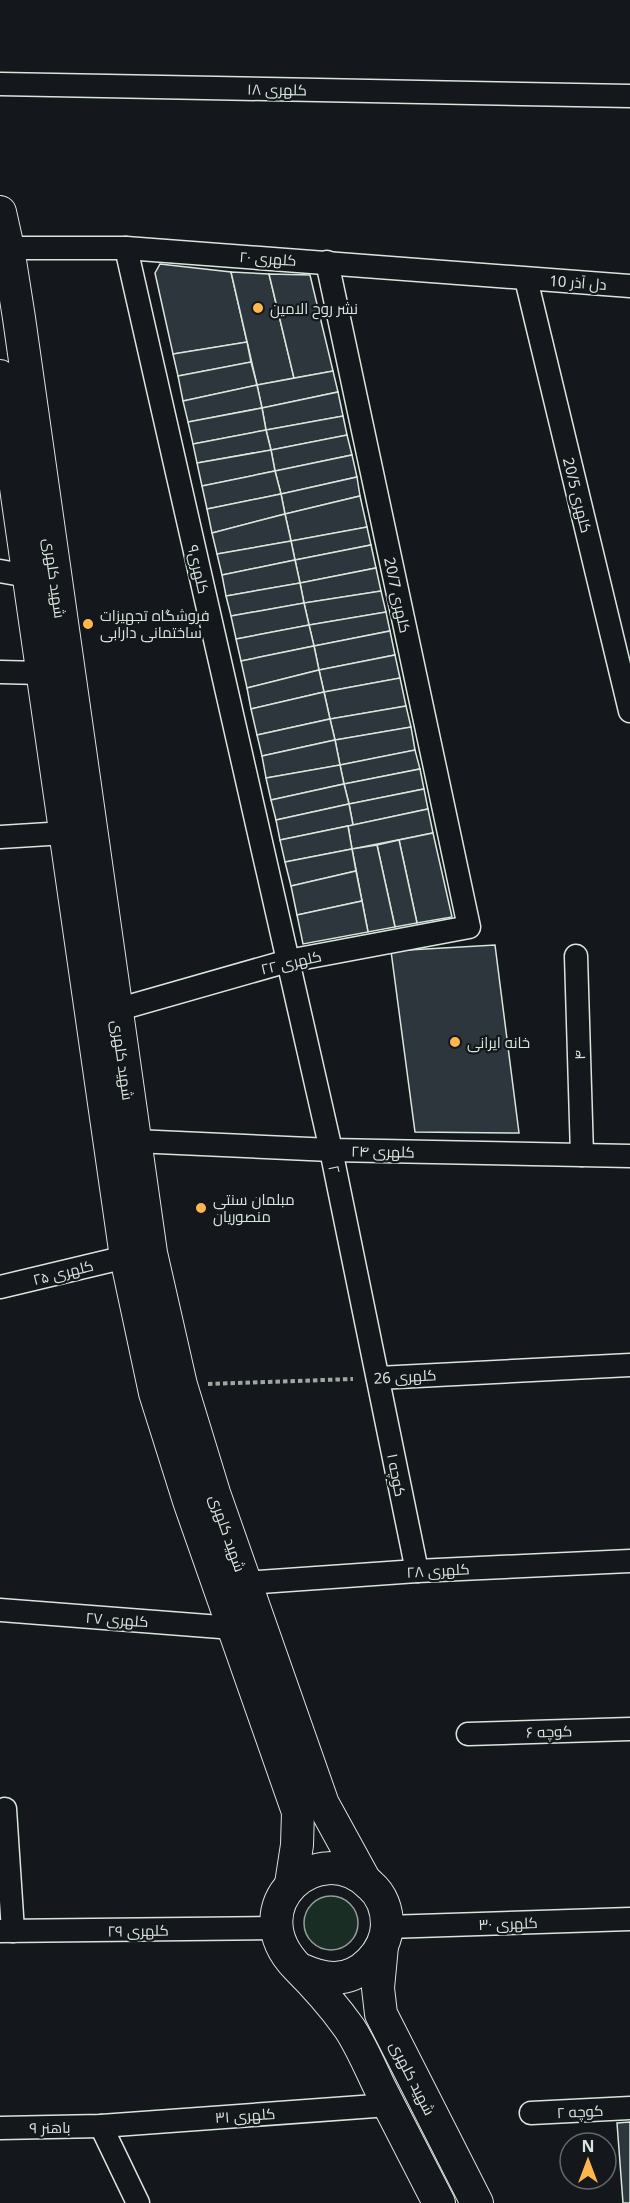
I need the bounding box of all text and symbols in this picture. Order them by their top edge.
street label: کلهری ۱۸ [247,78,307,101]
street label: کلهری ۲۰ [239,246,297,271]
street label: دل آذر 10 [549,270,607,294]
place label: نشر روح الامین [270,298,358,320]
marker: نشر روح الامین [251,301,265,315]
street label: کلهری 20/5 [558,455,597,535]
street label: شهید کلهری [39,537,71,619]
street label: کلهری۹ [183,543,214,596]
street label: کلهری 20/7 [379,555,416,635]
place label: فروشگاه تجهیزات ساختمانی دارابی [100,605,210,643]
marker: فروشگاه تجهیزات ساختمانی دارابی [81,617,95,631]
street label: کلهری ۲۲ [259,945,323,980]
street label: شهید کلهری [107,1019,139,1101]
place label: خانه ایرانی [467,1032,530,1053]
marker: خانه ایرانی [448,1035,462,1049]
street label: ۴ [569,1050,589,1060]
street label: کلهری ۲۴ [351,1140,415,1163]
street label: ۲ [324,1163,346,1175]
place label: مبلمان سنتی منصوریان [213,1189,295,1227]
marker: مبلمان سنتی منصوریان [194,1201,208,1215]
street label: کلهری ۲۵ [31,1255,96,1290]
street label: کلهری 26 [373,1364,437,1389]
street label: ۱ کوچه [382,1452,411,1498]
street label: شهید کلهری [205,1492,251,1575]
street label: کلهری ۲۸ [406,1558,470,1583]
street label: کلهری ۲۷ [85,1607,149,1632]
street label: ۶ کوچه [526,1720,572,1743]
street label: کلهری ۳۰ [478,1912,538,1935]
street label: کلهری ۲۹ [107,1919,169,1942]
street label: شهید کلهری [385,2038,440,2119]
street label: ۲ کوچه [556,2100,604,2123]
street label: کلهری ۳۱ [214,2103,276,2128]
street label: باهنر ۹ [29,2117,71,2137]
north arrow [558,2131,618,2191]
text: N [581,2135,595,2157]

